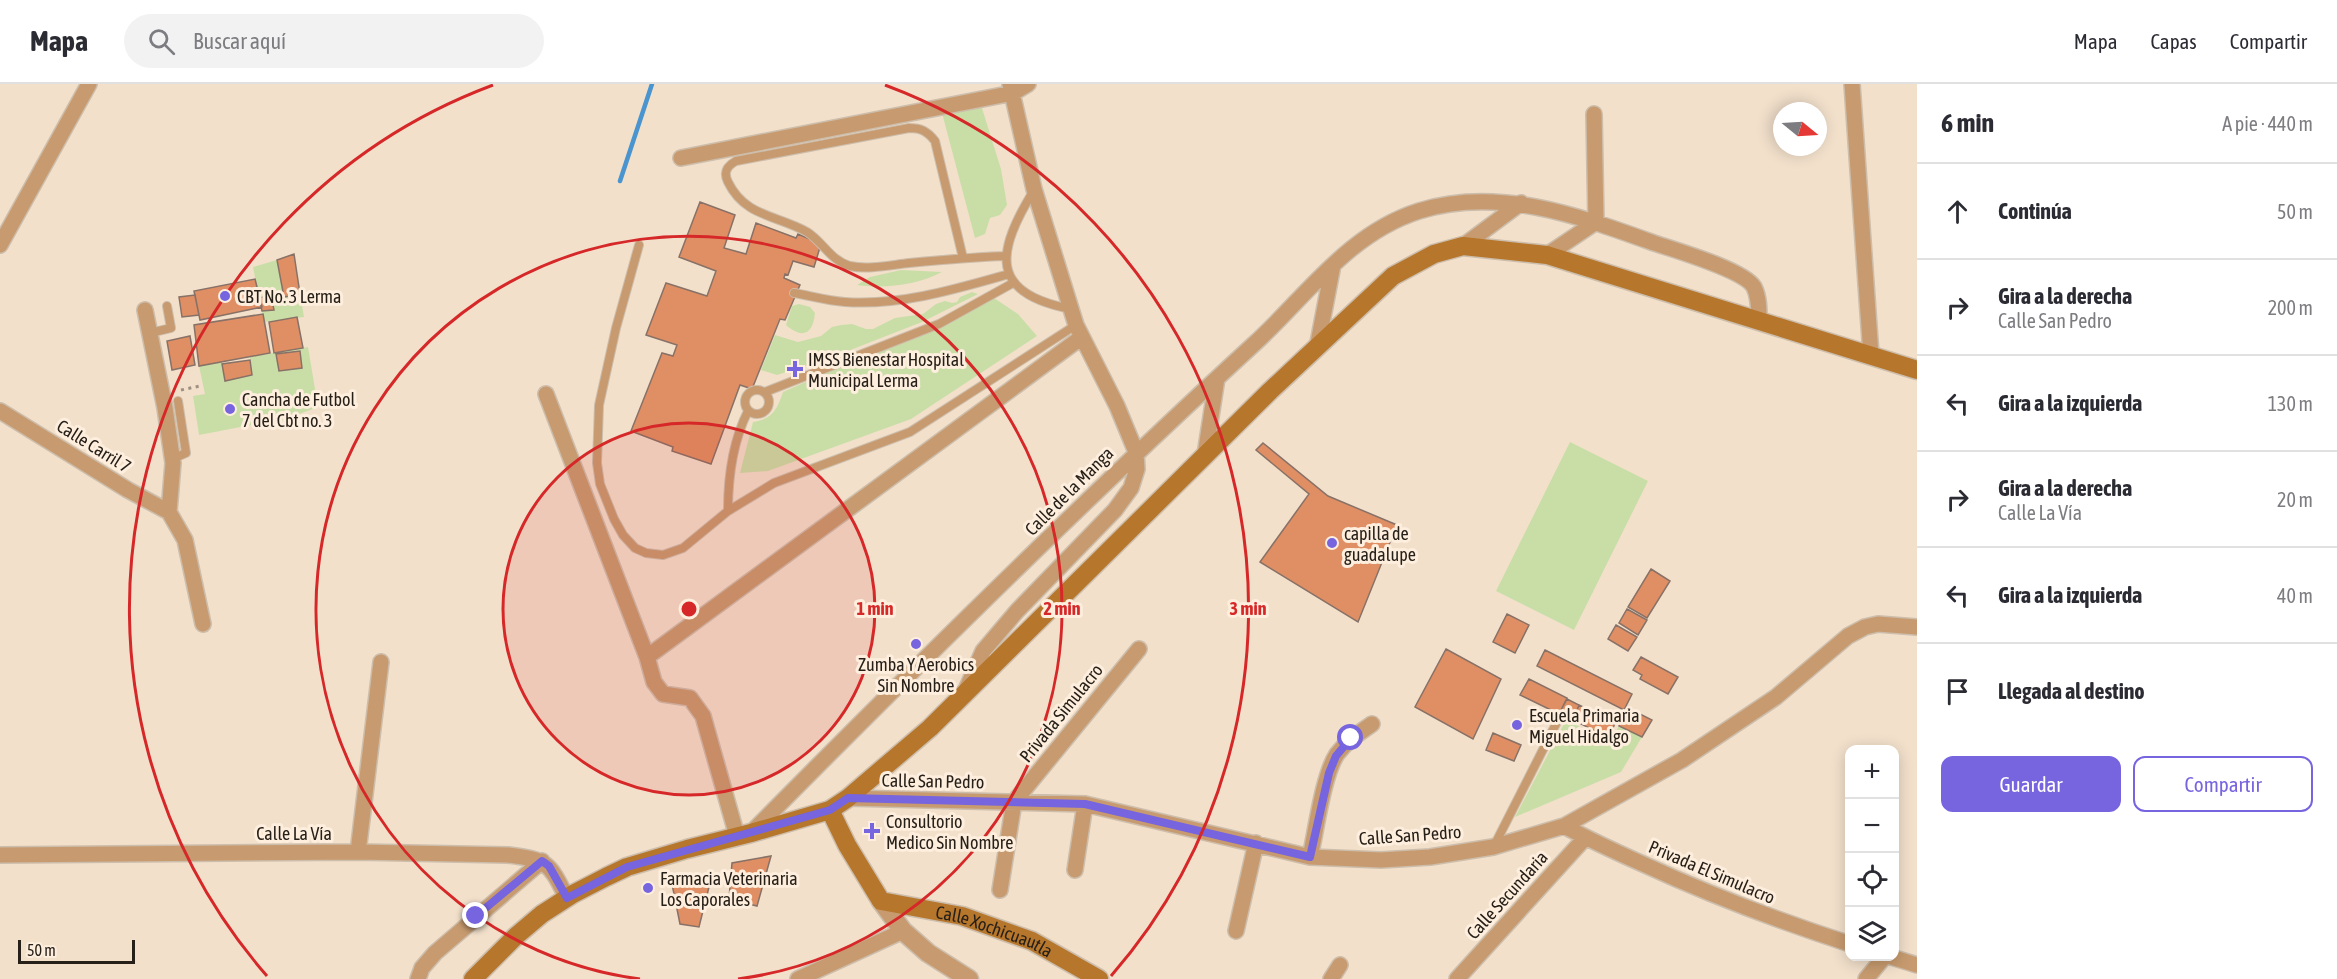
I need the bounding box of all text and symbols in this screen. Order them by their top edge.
search box [124,14,544,68]
text: Mapa [30,25,88,57]
icon: search [145,25,178,58]
text: Buscar aquí [193,28,286,54]
text: Mapa [2074,29,2117,53]
text: Capas [2150,29,2197,53]
text: Compartir [2230,29,2307,53]
north arrow [1773,102,1827,156]
text: 6 min [1941,108,1994,138]
text: A pie · 440 m [2222,112,2313,135]
icon: ahead [1941,195,1974,228]
text: Continúa [1998,198,2072,224]
text: 50 m [2277,200,2313,223]
text: Gira a la derecha [1998,283,2132,309]
place label: CBT No. 3 Lerma [237,286,341,307]
marker: CBT No. 3 Lerma [218,289,232,303]
icon: right [1941,291,1974,324]
text: 200 m [2268,296,2313,319]
text: Calle San Pedro [1998,309,2112,332]
place label: IMSS Bienestar Hospital Municipal Lerma [808,349,964,391]
marker: IMSS Bienestar Hospital Municipal Lerma [786,360,804,378]
icon: left [1941,387,1974,420]
place label: Cancha de Futbol 7 del Cbt no. 3 [242,389,356,431]
text: Gira a la izquierda [1998,390,2142,416]
text: 130 m [2268,392,2313,415]
marker: Cancha de Futbol 7 del Cbt no. 3 [223,402,237,416]
street label: Calle Carril 7 [53,415,135,477]
street label: Calle de la Manga [1021,443,1117,539]
text: Gira a la derecha [1998,475,2132,501]
icon: right [1941,483,1974,516]
text: 20 m [2277,488,2313,511]
text: Calle La Vía [1998,501,2082,524]
place label: capilla de guadalupe [1344,523,1416,565]
marker: capilla de guadalupe [1325,536,1339,550]
icon: left [1941,579,1974,612]
text: Gira a la izquierda [1998,582,2142,608]
text: 40 m [2277,584,2313,607]
text: 1 min [857,598,894,619]
text: 2 min [1044,598,1081,619]
text: 3 min [1230,598,1267,619]
centre of rings [679,599,699,619]
marker: Zumba Y Aerobics Sin Nombre [909,637,923,651]
place label: Zumba Y Aerobics Sin Nombre [858,654,974,696]
street label: Privada Simulacro [1015,660,1107,766]
icon: arrive [1941,675,1974,708]
text: Llegada al destino [1998,678,2145,704]
place label: Escuela Primaria Miguel Hidalgo [1529,705,1640,747]
marker: Escuela Primaria Miguel Hidalgo [1510,718,1524,732]
route start [1337,724,1363,750]
map controls [1845,745,1899,961]
button: + [1845,745,1899,799]
button: Guardar [1941,756,2121,812]
button: Compartir [2133,756,2313,812]
street label: Calle San Pedro [882,770,984,792]
button: − [1845,799,1899,853]
place label: Consultorio Medico Sin Nombre [886,811,1013,853]
street label: Calle San Pedro [1358,821,1462,849]
marker: Consultorio Medico Sin Nombre [863,822,881,840]
street label: Calle La Vía [256,823,332,844]
street label: Privada El Simulacro [1646,836,1778,908]
street label: Calle Secundaria [1462,847,1552,943]
button: locate [1845,853,1899,907]
place label: Farmacia Veterinaria Los Caporales [660,868,798,910]
marker: Farmacia Veterinaria Los Caporales [641,881,655,895]
street label: Calle Xochicuautla [934,901,1057,961]
route end [462,902,488,928]
button: layers [1845,907,1899,961]
scale bar [18,937,135,964]
text: 50 m [27,941,56,959]

